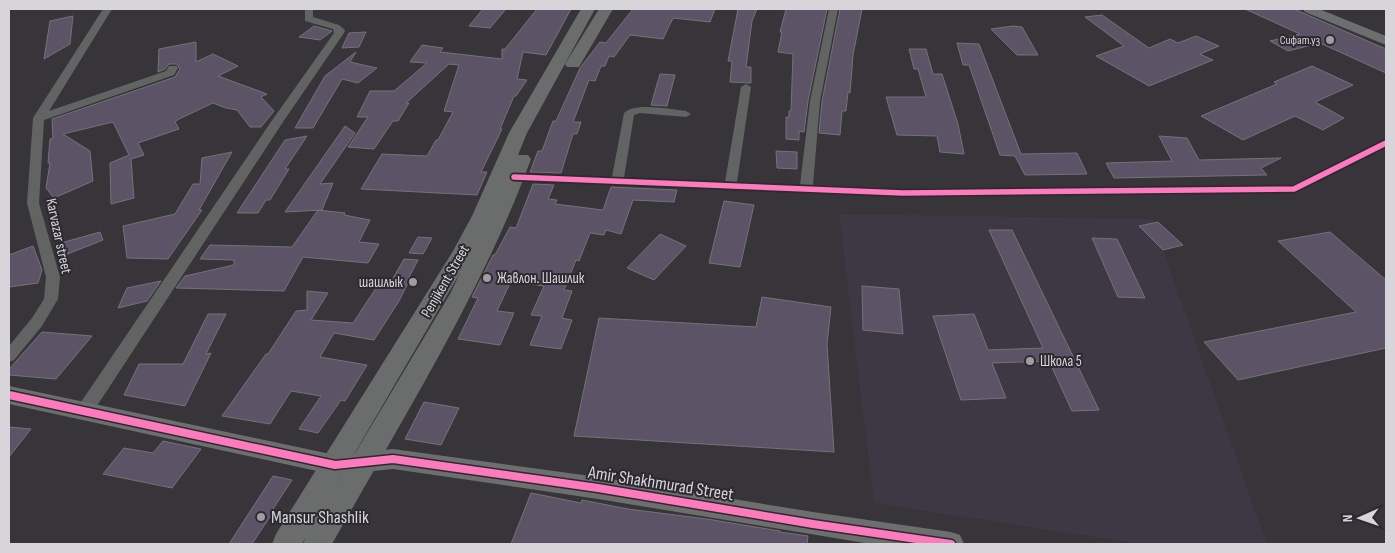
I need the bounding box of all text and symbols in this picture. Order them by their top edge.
place label: Сифат.уз [1280,33,1320,48]
marker: Сифат.уз [1324,34,1336,46]
street label: Karvazar street [41,197,76,276]
street label: Penjikent Street [417,241,474,321]
place label: Жавлон. Шашлик [497,269,585,288]
marker: Жавлон. Шашлик [481,272,493,284]
place label: шашлык [359,273,403,292]
marker: шашлык [407,276,419,288]
place label: Школа 5 [1040,352,1082,371]
marker: Школа 5 [1024,355,1036,367]
street label: Amir Shakhmurad Street [586,461,736,505]
north arrow [1335,493,1385,543]
place label: Mansur Shashlik [271,507,369,528]
marker: Mansur Shashlik [255,511,267,523]
text: N [1339,514,1356,522]

